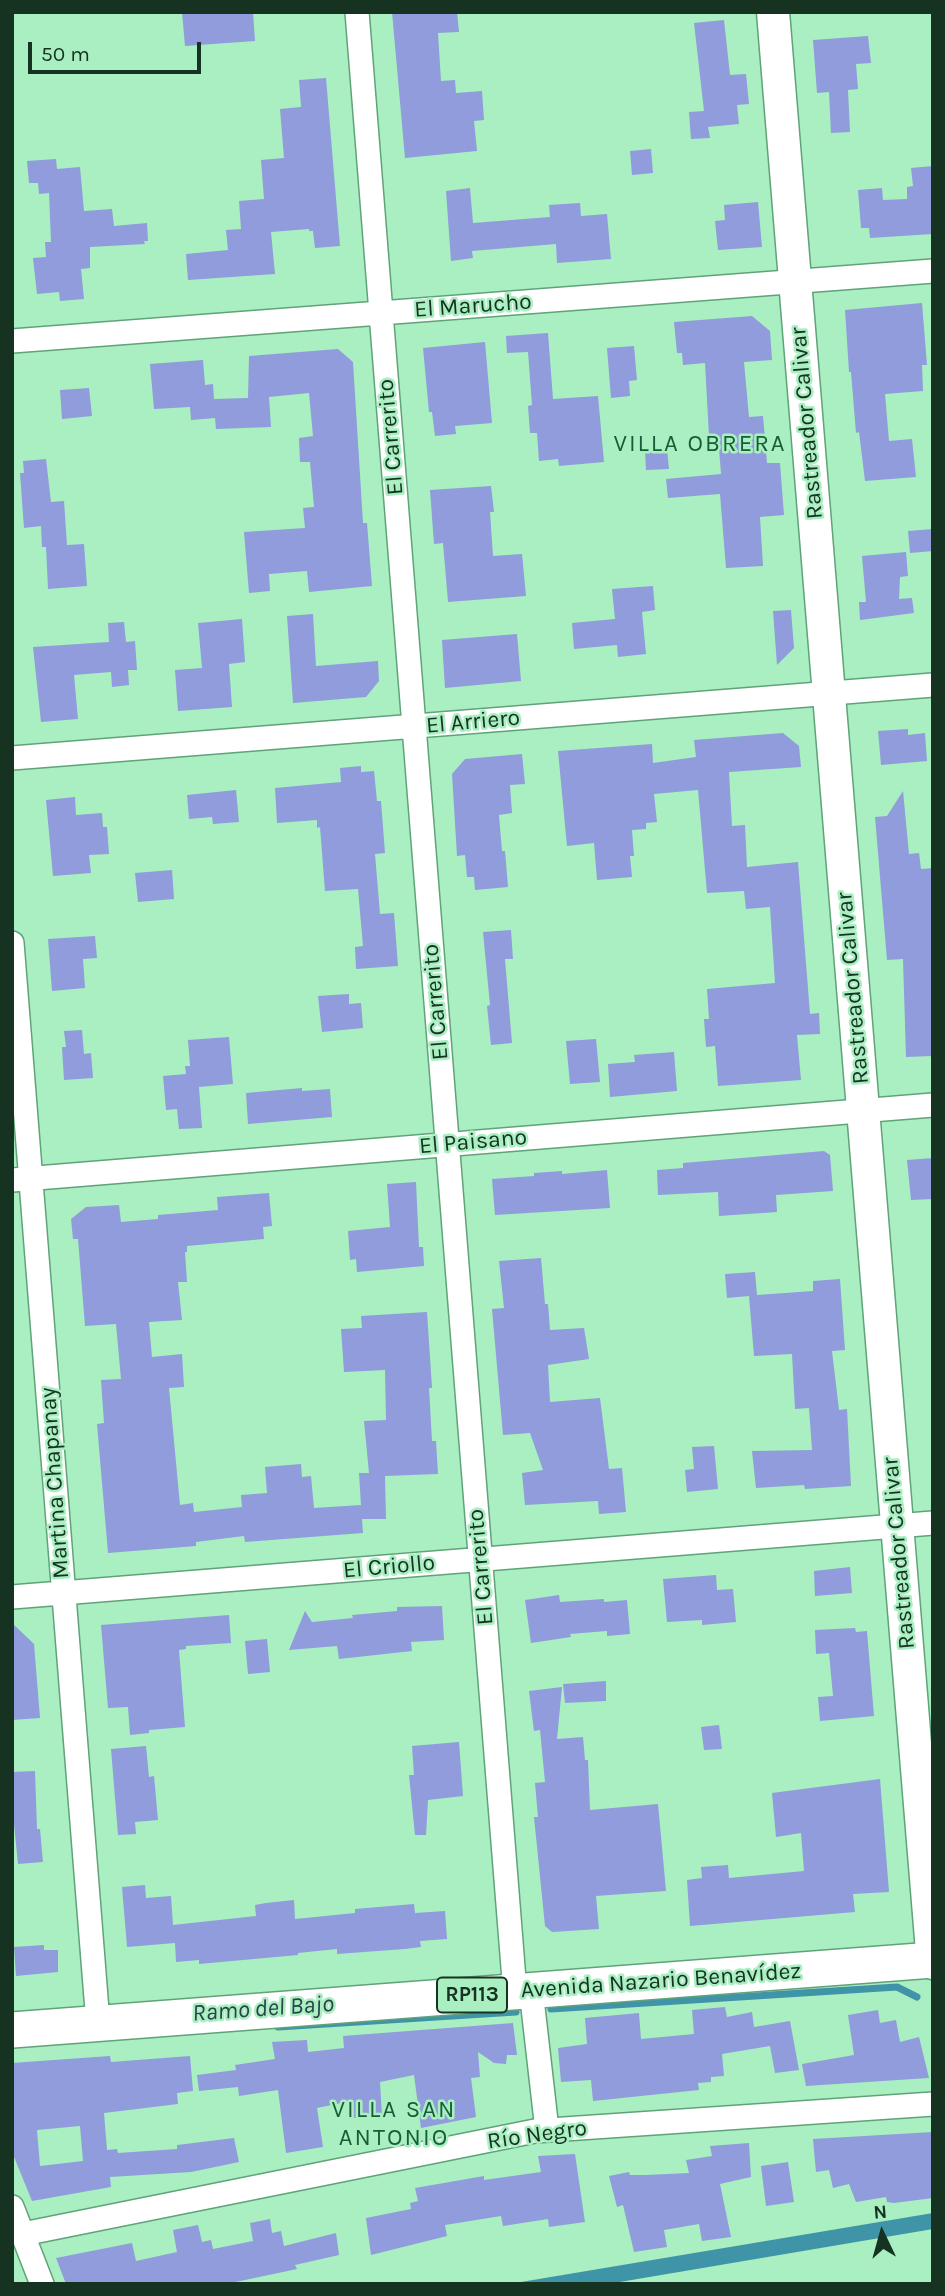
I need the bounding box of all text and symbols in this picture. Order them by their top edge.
scale bar [32,28,205,72]
text: 50 m [41,42,90,66]
street label: El Marucho [413,288,533,324]
street label: Rastreador Calivar [785,326,829,520]
street label: El Carrerito [372,378,410,496]
district label: VILLA OBRERA [615,430,785,458]
street label: El Arriero [425,704,521,740]
street label: Rastreador Calivar [831,891,875,1085]
street label: El Carrerito [417,943,455,1061]
street label: El Paisano [418,1124,528,1160]
street label: Martina Chapanay [35,1386,75,1580]
street label: Rastreador Calivar [877,1456,921,1650]
street label: El Carrerito [462,1508,500,1626]
street label: El Criollo [342,1549,436,1585]
street label: Avenida Nazario Benavídez [520,1957,802,2005]
road number: RP113 [437,1978,507,2012]
water label: Ramo del Bajo [191,1990,335,2028]
district label: VILLA SAN ANTONIO [333,2096,455,2152]
street label: Río Negro [485,2114,589,2156]
north arrow [847,2198,917,2268]
text: N [872,2201,888,2224]

